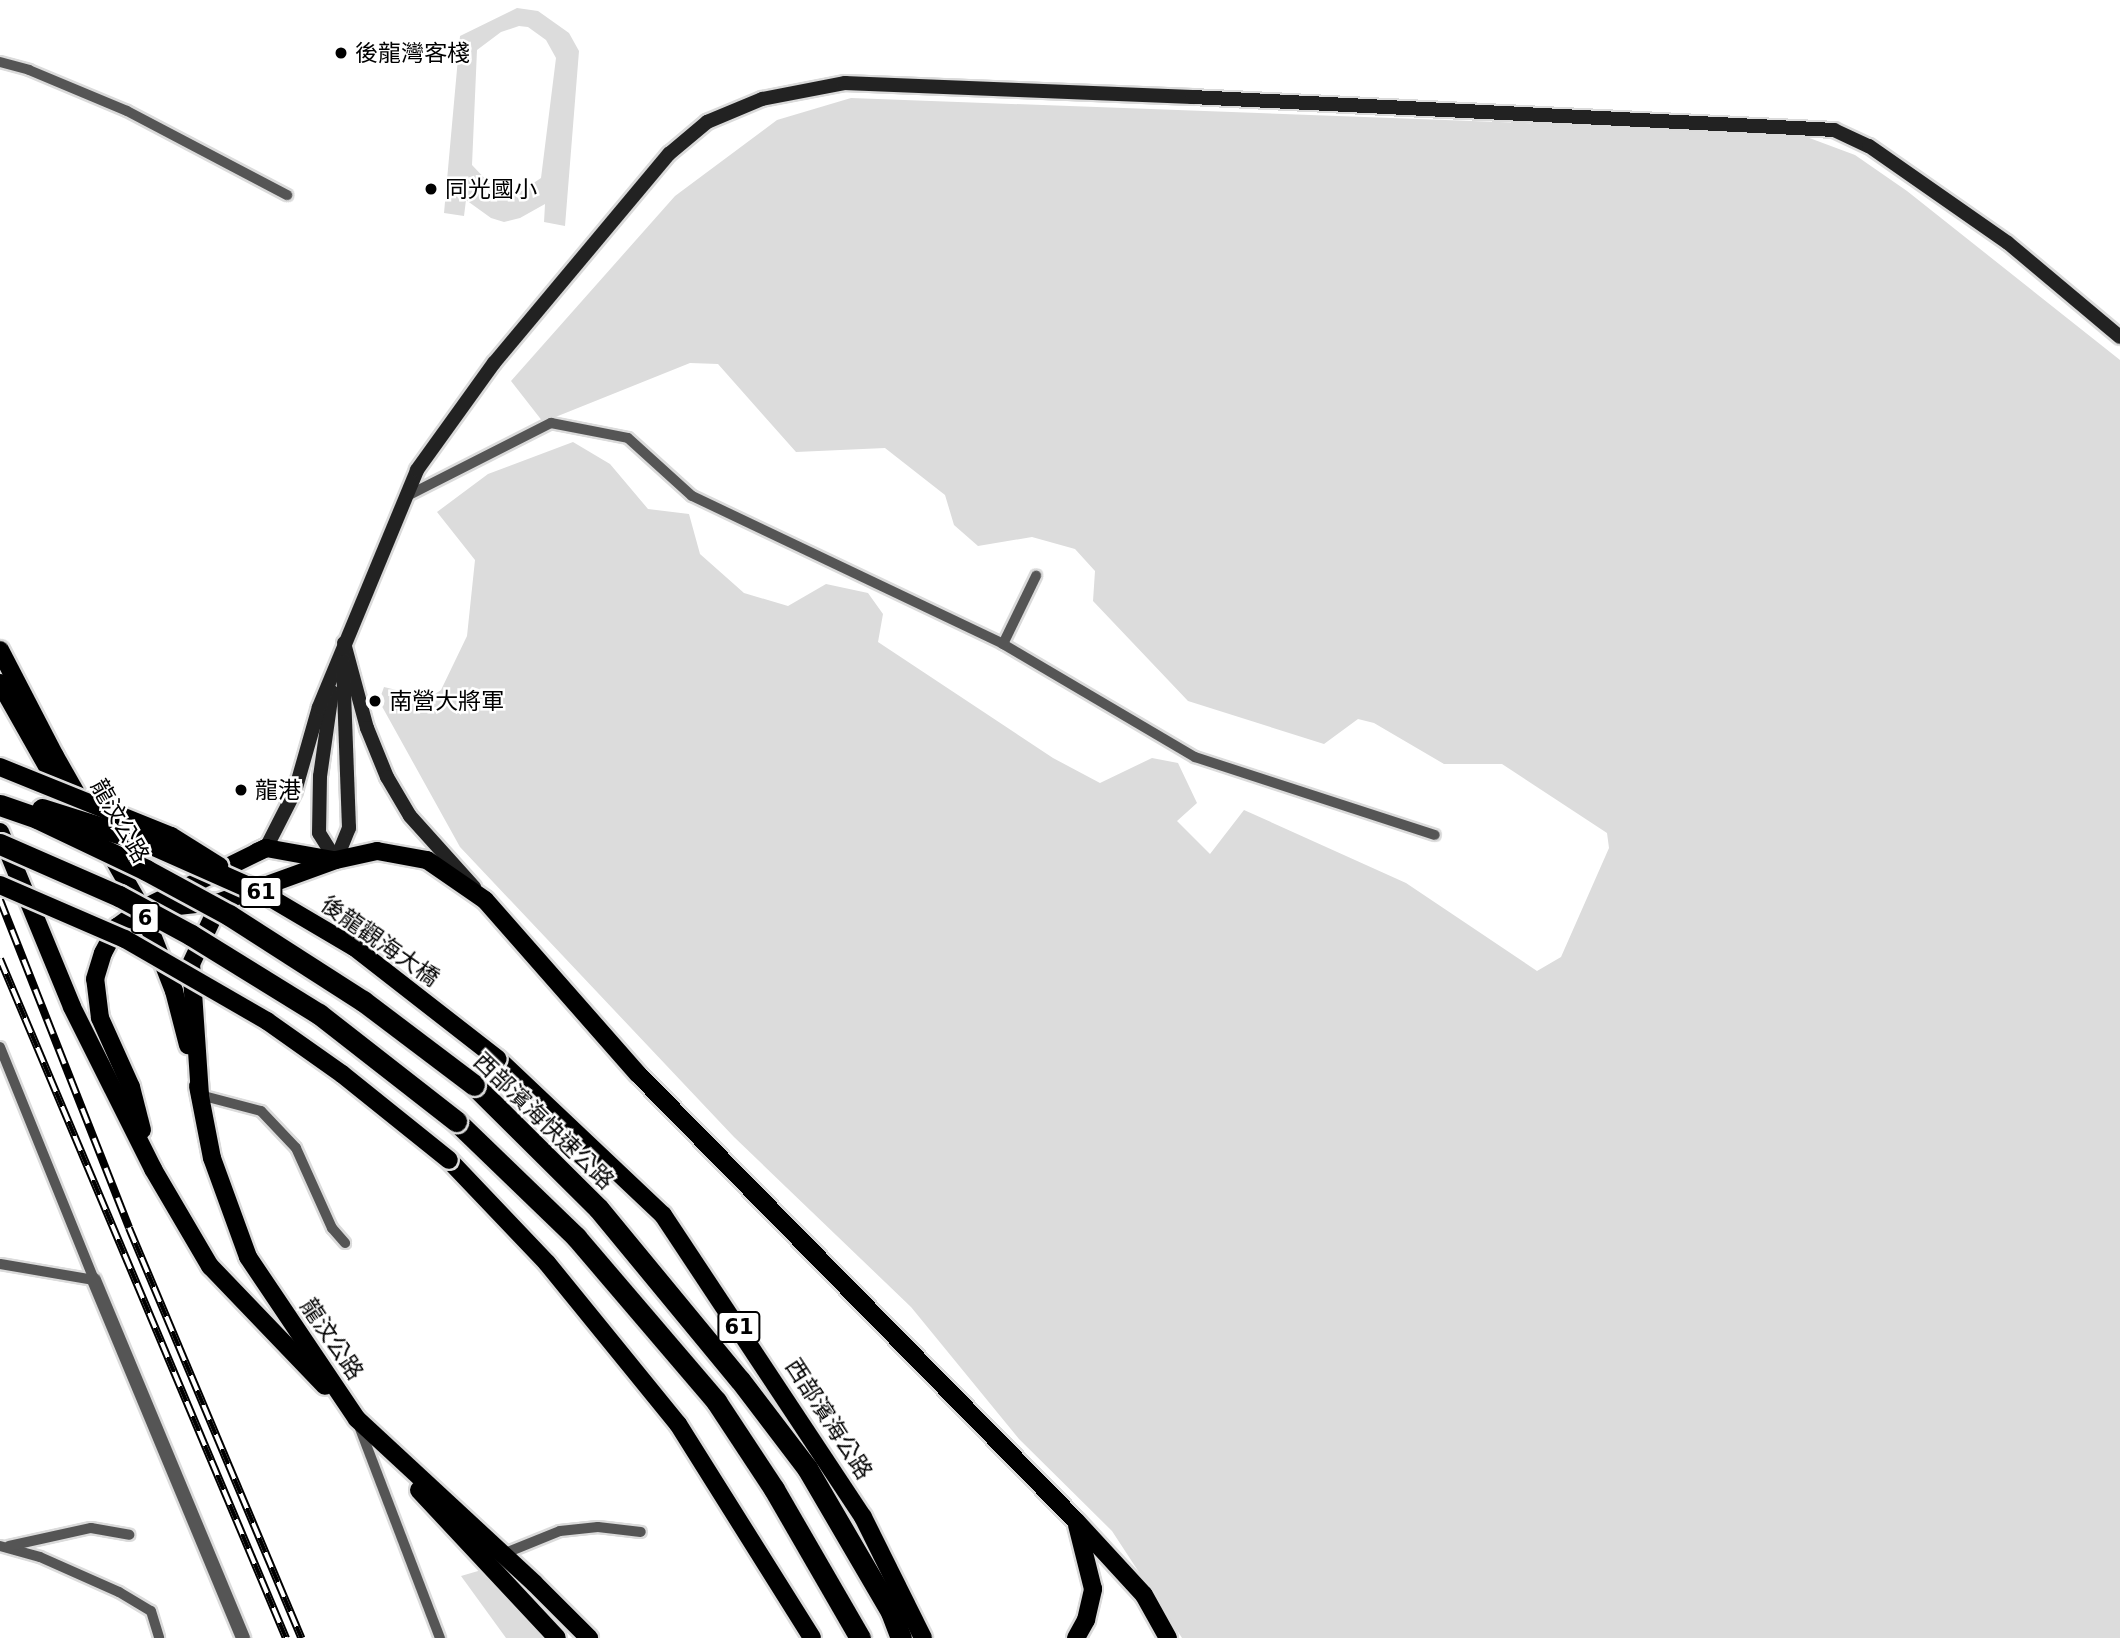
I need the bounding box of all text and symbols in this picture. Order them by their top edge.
place label: 後龍灣客棧 [355,39,470,67]
marker: 後龍灣客棧 [333,45,349,61]
place label: 同光國小 [445,175,537,203]
marker: 同光國小 [423,181,439,197]
place label: 南營大將軍 [389,687,504,715]
marker: 南營大將軍 [367,693,383,709]
street label: 龍汶公路 [85,774,155,868]
place label: 龍港 [255,776,301,804]
marker: 龍港 [233,782,249,798]
road number: 61 [238,874,284,910]
street label: 後龍觀海大橋 [316,890,444,992]
road number: 6 [129,900,161,936]
street label: 西部濱海快速公路 [468,1047,620,1195]
street label: 龍汶公路 [295,1293,369,1385]
road number: 61 [716,1310,762,1344]
street label: 西部濱海公路 [780,1354,878,1484]

